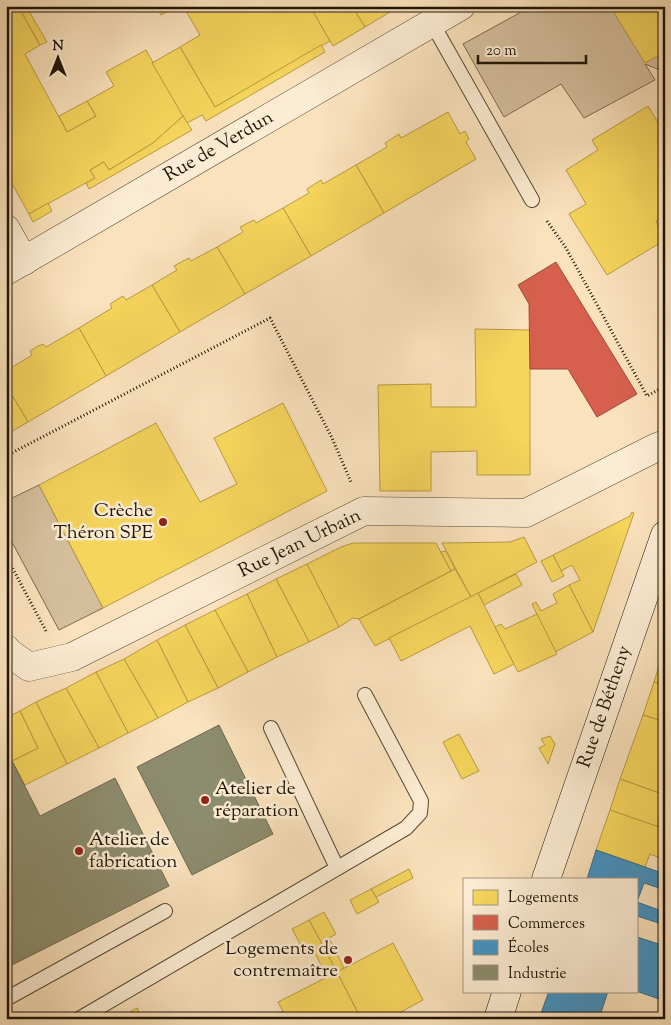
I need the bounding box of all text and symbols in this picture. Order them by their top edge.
north arrow [32,32,82,82]
scale bar [478,32,586,64]
text: N [52,37,64,57]
text: 20 m [486,41,517,62]
street label: Rue de Verdun [159,105,279,189]
place label: Crèche Théron SPE [54,498,154,547]
street label: Rue Jean Urbain [234,503,366,585]
marker: Crèche Théron SPE [157,516,169,528]
street label: Rue de Bétheny [571,642,639,772]
place label: Atelier de réparation [215,776,299,825]
marker: Atelier de réparation [199,794,211,806]
place label: Atelier de fabrication [89,827,178,876]
marker: Atelier de fabrication [73,845,85,857]
legend [463,878,638,992]
text: Logements [508,888,579,909]
text: Commerces [508,914,585,935]
place label: Logements de contremaître [225,936,338,985]
text: Écoles [508,937,549,959]
marker: Logements de contremaître [342,954,354,966]
text: Industrie [508,964,566,985]

